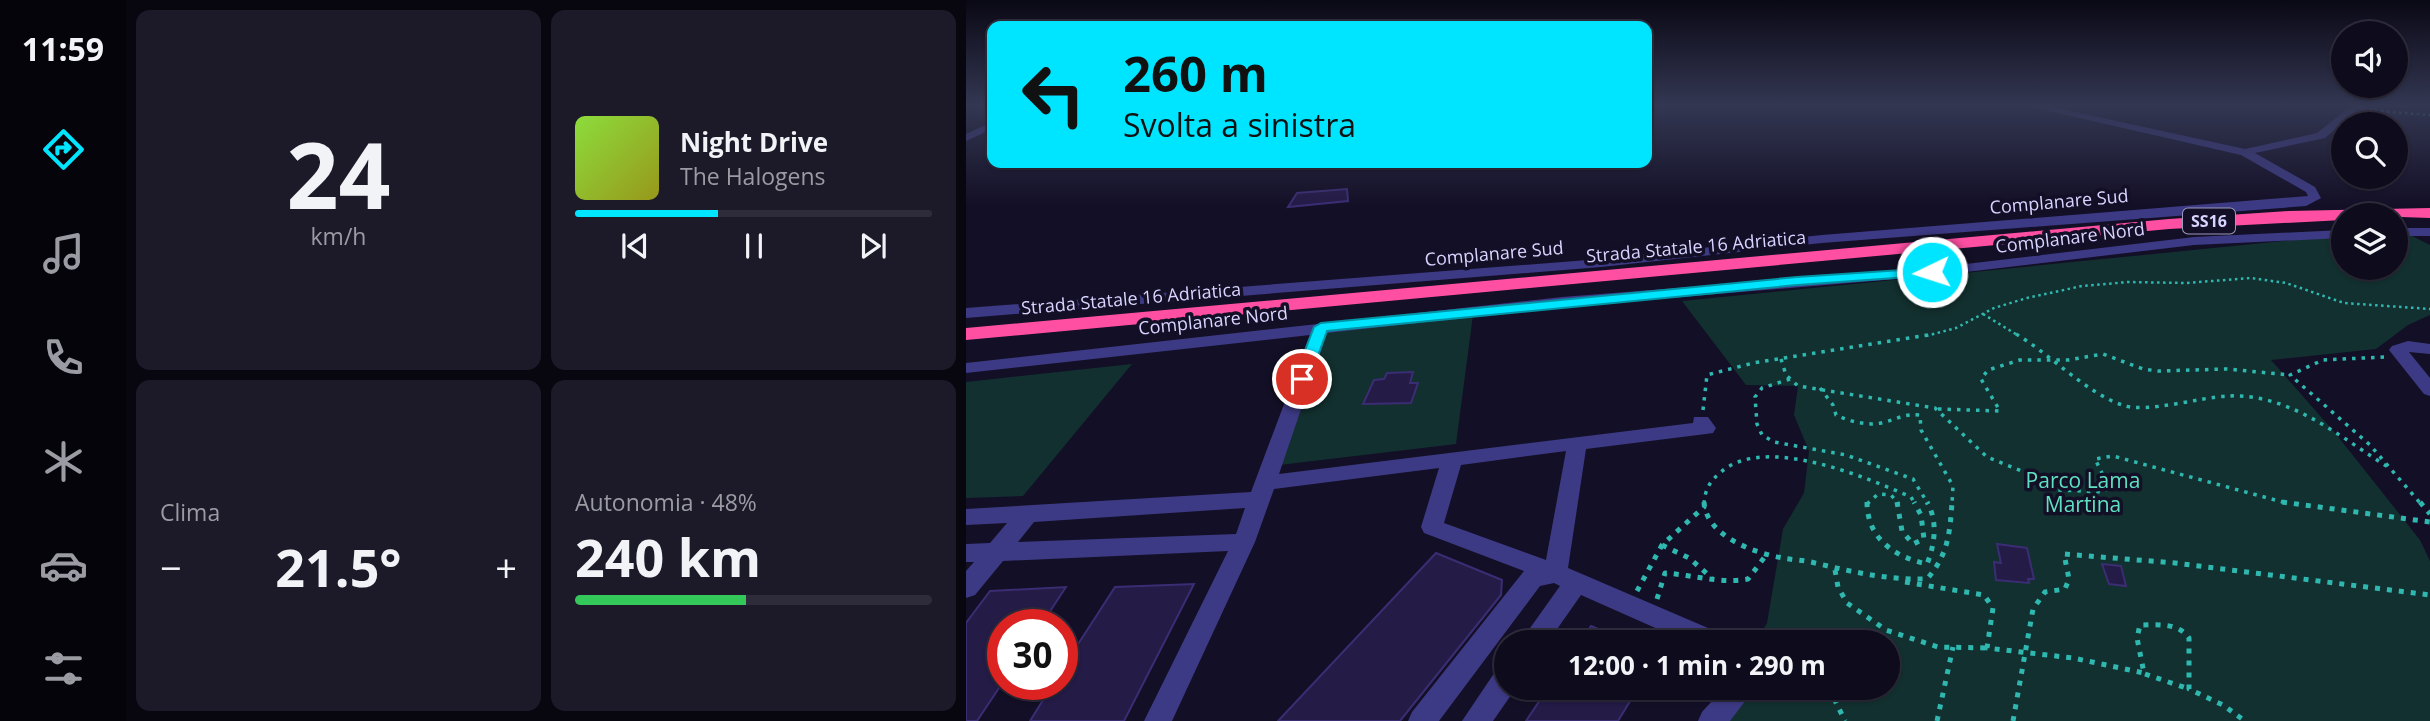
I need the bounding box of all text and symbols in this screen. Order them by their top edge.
map controls [2331,21,2408,280]
button: sound [2331,21,2408,98]
text: 11:59 [22,27,104,70]
text: 260 m [1123,40,1268,106]
icon: left [1008,49,1099,140]
text: Svolta a sinistra [1123,103,1356,146]
text: 24 [286,112,391,236]
button: search [2331,112,2408,189]
text: Night Drive [680,124,828,160]
icon: directions [39,125,88,174]
text: The Halogens [680,160,826,192]
street label: Complanare Sud [1988,183,2130,219]
button: layers [2331,203,2408,280]
road number: SS16 [2183,209,2235,234]
street label: Complanare Nord [1994,216,2146,258]
text: km/h [311,220,366,252]
street label: Strada Statale 16 Adriatica [1585,224,1807,268]
icon: previous [616,227,654,265]
icon: pause [735,227,773,265]
icon: next [854,227,892,265]
icon: music [39,229,88,278]
street label: Complanare Sud [1423,235,1565,271]
position arrow [1895,235,1969,309]
street label: Strada Statale 16 Adriatica [1020,276,1242,320]
street label: Complanare Nord [1137,300,1289,340]
icon: phone [39,333,88,382]
pin [1272,349,1332,409]
icon: arrive [1283,360,1321,398]
icon: climate [39,437,88,486]
park label: Parco Lama Martina [2026,466,2140,518]
text: Autonomia · 48% [575,486,757,518]
text: Clima [160,496,220,528]
text: 240 km [575,521,761,592]
text: 21.5° [275,531,402,602]
icon: car [39,541,88,590]
text: − [160,541,182,593]
text: + [495,541,517,593]
speed limit sign: 30 [987,609,1078,700]
icon: filters [39,644,88,693]
text: 12:00 · 1 min · 290 m [1568,647,1826,683]

